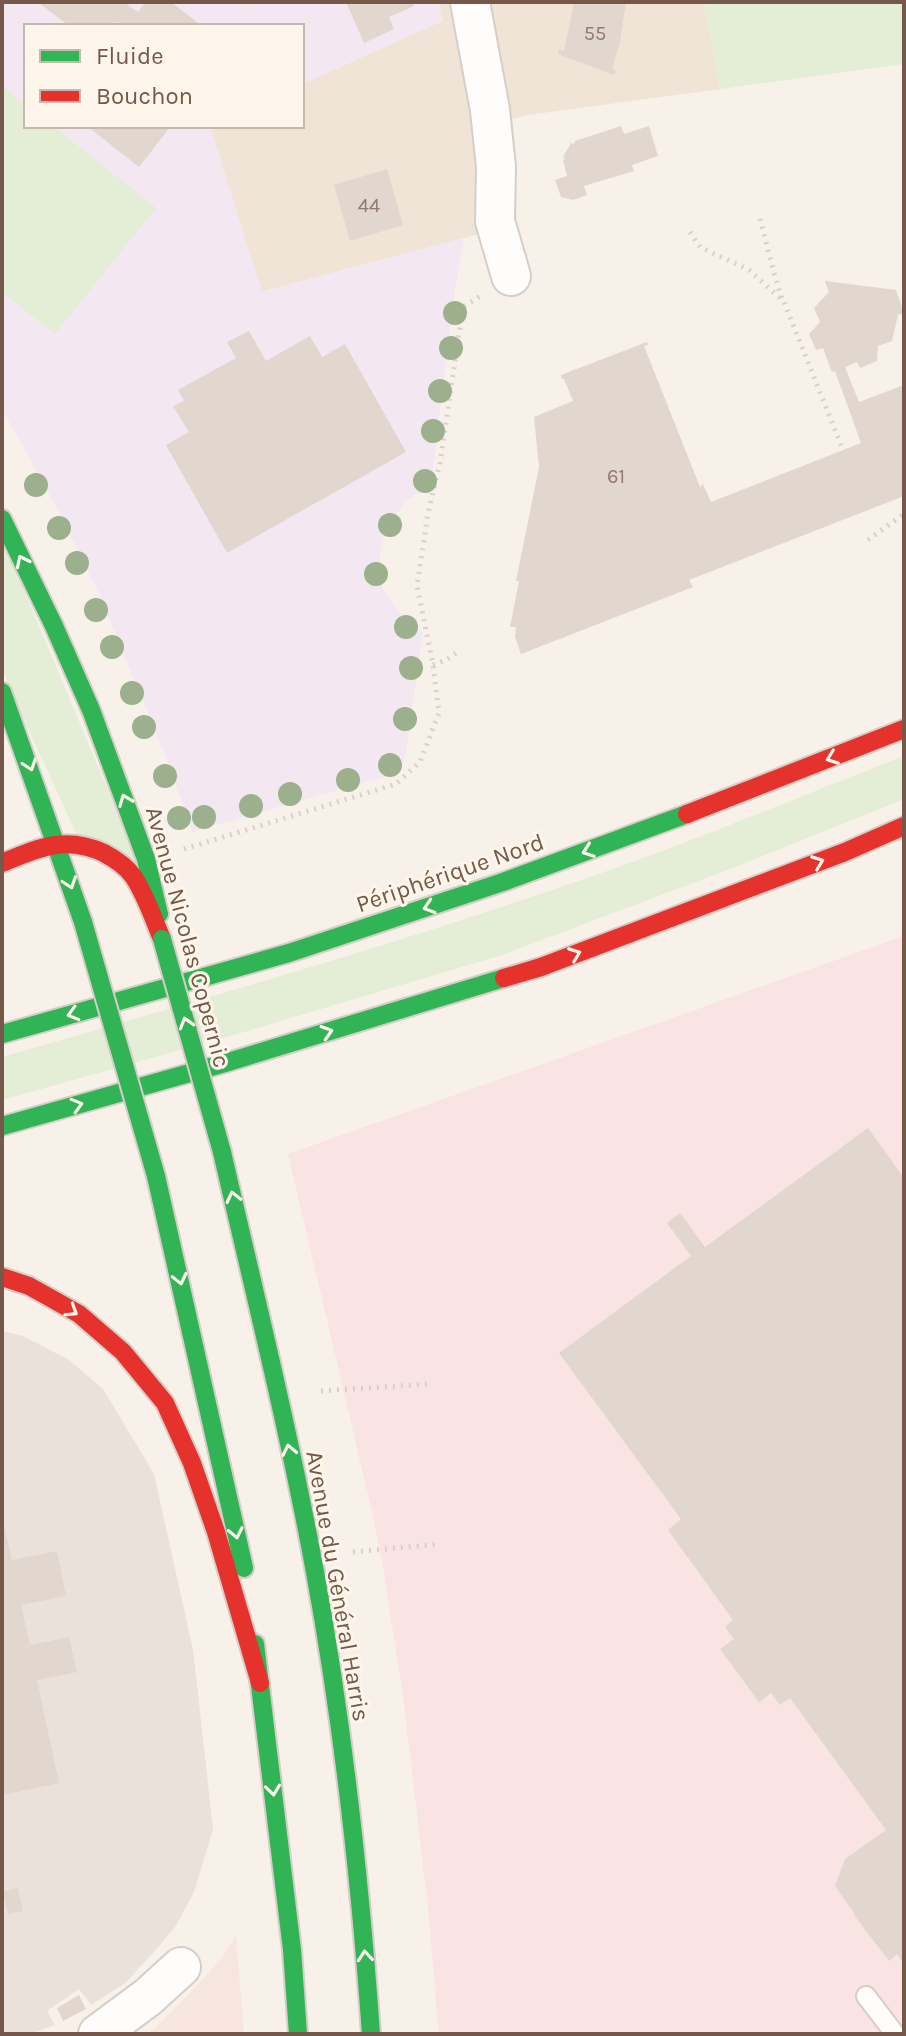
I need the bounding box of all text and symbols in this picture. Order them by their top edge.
house number: 55 [584,22,606,45]
legend [24,24,304,128]
text: Fluide [96,42,164,70]
text: Bouchon [96,82,193,110]
house number: 44 [358,194,380,217]
house number: 61 [607,465,625,488]
one-way arrow [16,555,32,569]
one-way arrow [826,748,840,765]
one-way arrow [20,758,36,772]
one-way arrow [118,794,135,808]
street label: Avenue Nicolas Copernic [140,804,236,1070]
street label: Périphérique Nord [352,828,548,918]
one-way arrow [582,841,596,857]
one-way arrow [810,855,824,872]
one-way arrow [61,875,77,889]
one-way arrow [423,897,437,913]
one-way arrow [567,947,581,964]
one-way arrow [67,1005,81,1021]
one-way arrow [179,1016,195,1030]
one-way arrow [319,1025,333,1041]
one-way arrow [70,1098,84,1114]
one-way arrow [225,1190,242,1204]
one-way arrow [171,1272,188,1285]
one-way arrow [63,1301,78,1316]
one-way arrow [282,1444,299,1457]
street label: Avenue du Général Harris [300,1448,376,1724]
one-way arrow [227,1526,244,1539]
one-way arrow [264,1784,281,1797]
one-way arrow [357,1949,374,1962]

